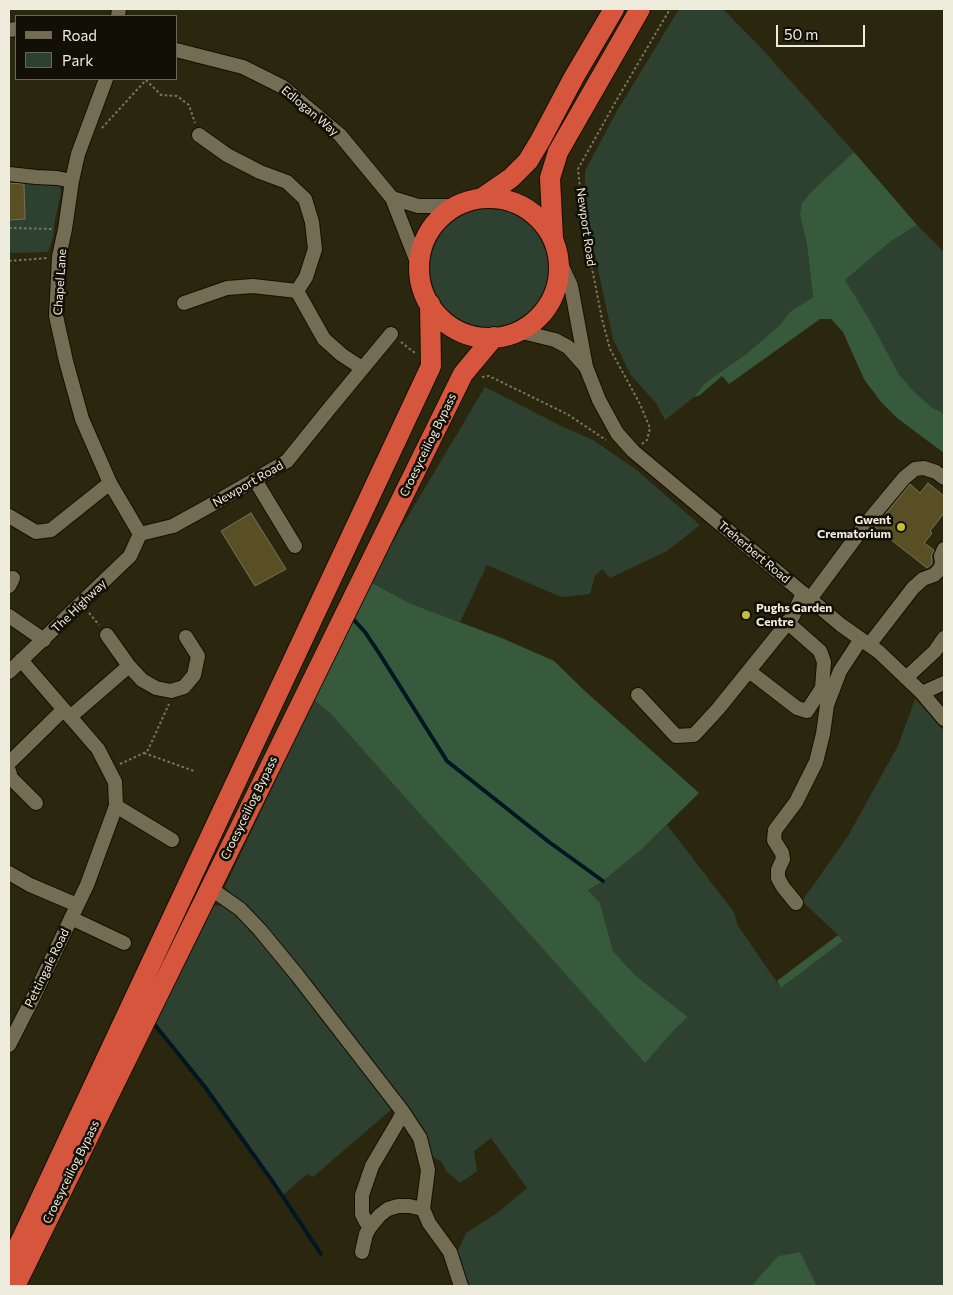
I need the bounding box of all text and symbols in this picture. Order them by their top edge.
legend [15,15,178,80]
scale bar [778,15,867,47]
text: 50 m [784,25,818,43]
text: Road [62,26,97,44]
text: Park [62,51,93,69]
street label: Edlogan Way [279,83,341,139]
street label: Newport Road [573,187,599,267]
street label: Chapel Lane [50,248,70,316]
street label: Croesyceiliog Bypass [397,391,459,499]
street label: Newport Road [210,458,286,510]
place label: Gwent Crematorium [817,513,891,541]
street label: Treherbert Road [715,518,793,586]
marker: Gwent Crematorium [895,521,907,533]
street label: The Highway [49,576,109,636]
place label: Pughs Garden Centre [756,601,832,629]
marker: Pughs Garden Centre [740,609,752,621]
street label: Croesyceiliog Bypass [218,754,280,862]
street label: Pettingale Road [22,926,72,1010]
street label: Croesyceiliog Bypass [40,1118,102,1226]

